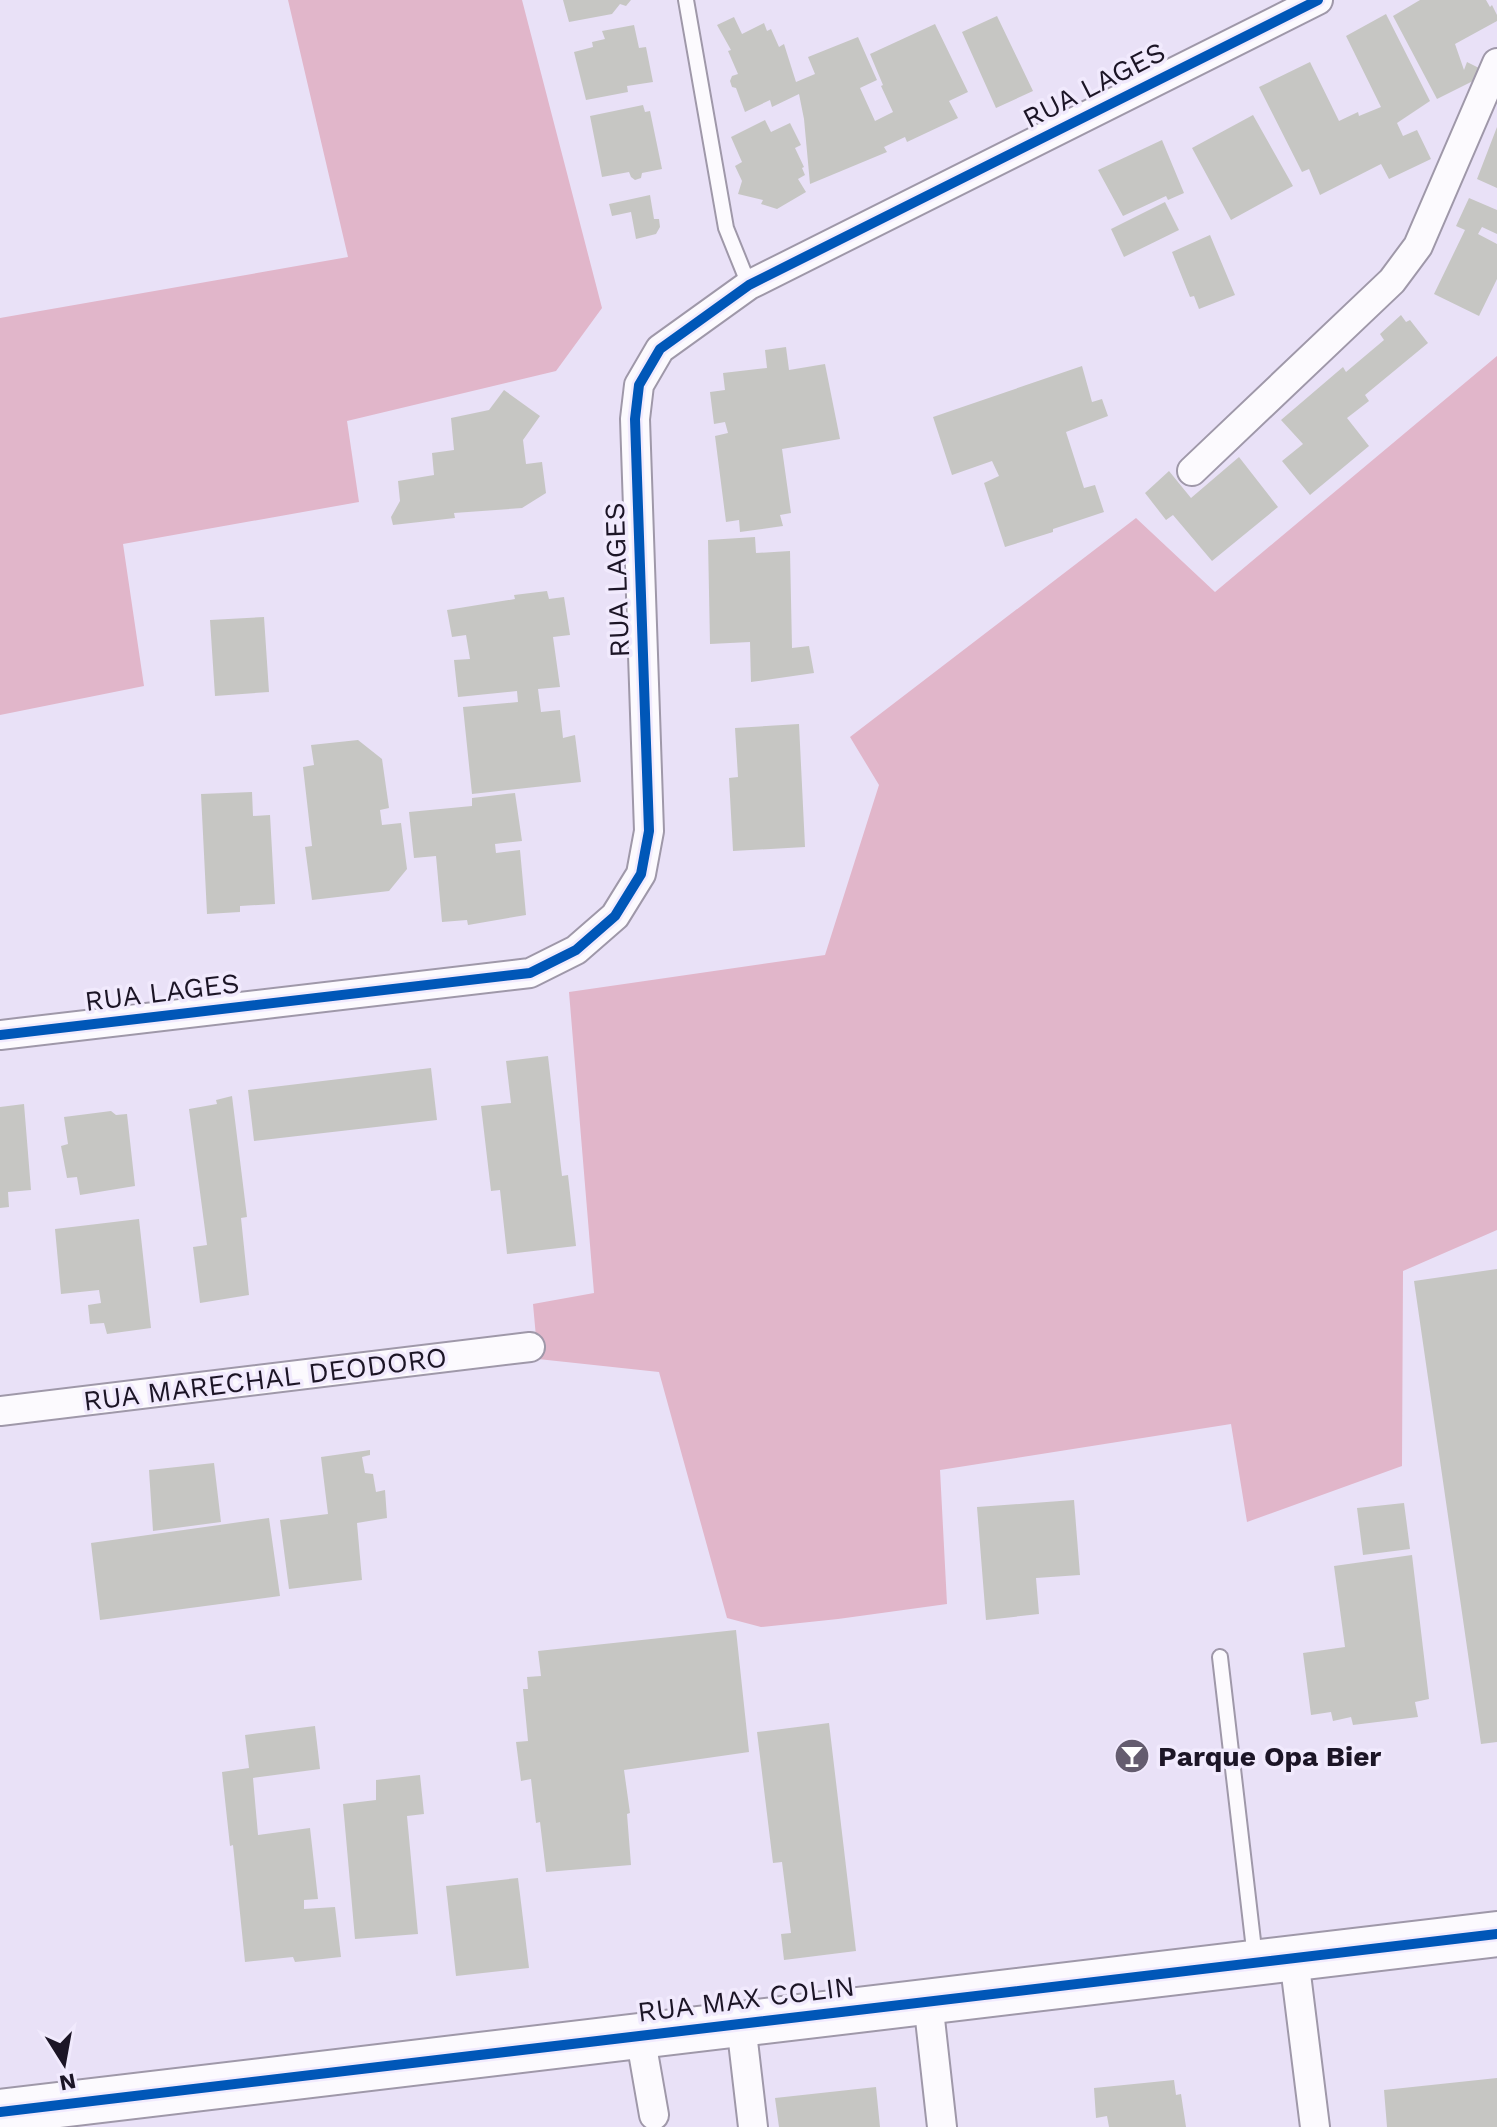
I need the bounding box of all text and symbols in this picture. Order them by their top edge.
street label: RUA LAGES [1017,35,1171,135]
street label: RUA LAGES [598,502,636,658]
street label: RUA LAGES [83,966,241,1018]
street label: RUA MARECHAL DEODORO [81,1340,449,1418]
bar icon: Parque Opa Bier [1113,1737,1151,1775]
place label: Parque Opa Bier [1158,1740,1381,1773]
street label: RUA MAX COLIN [636,1969,856,2029]
north arrow [24,2023,104,2103]
text: N [57,2068,78,2096]

